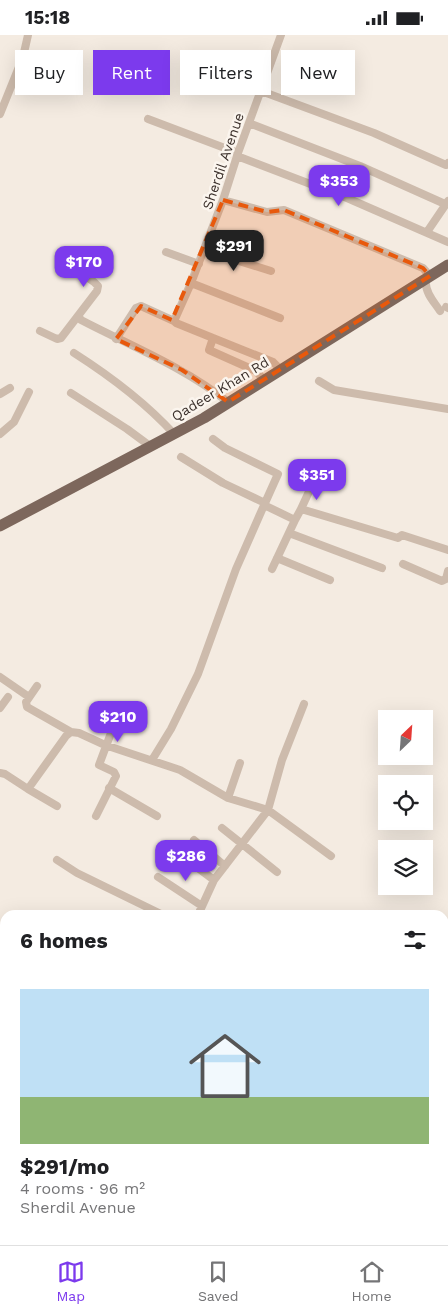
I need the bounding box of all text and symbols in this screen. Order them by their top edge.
text: 15:18 [25,6,70,29]
chip: Buy [15,50,83,95]
chip: Rent [93,50,170,95]
chip: Filters [180,50,271,95]
chip: New [281,50,355,95]
street label: Sherdil Avenue [199,111,247,211]
pin: $353 [309,165,369,207]
text: $353 [320,171,358,190]
pin: $291 [204,229,264,272]
text: $291 [216,236,252,255]
pin: $170 [54,245,114,288]
text: $170 [66,252,102,271]
street label: Qadeer Khan Rd [168,354,272,424]
pin: $351 [287,459,347,501]
text: $351 [299,465,335,484]
pin: $210 [88,701,148,743]
text: $210 [100,707,137,726]
north arrow [378,710,432,765]
map controls [378,710,433,895]
button: locate [378,775,433,830]
pin: $286 [156,839,216,882]
button: layers [378,840,433,895]
text: $286 [166,846,206,865]
icon: filters [401,926,429,954]
text: 6 homes [20,928,108,953]
icon: home [180,1021,270,1111]
text: $291/mo [20,1154,109,1179]
text: 4 rooms · 96 m² [20,1179,145,1198]
text: Sherdil Avenue [20,1198,136,1217]
tab: Map [56,1258,85,1304]
tab: Saved [198,1258,239,1304]
tab: Home [352,1258,392,1304]

